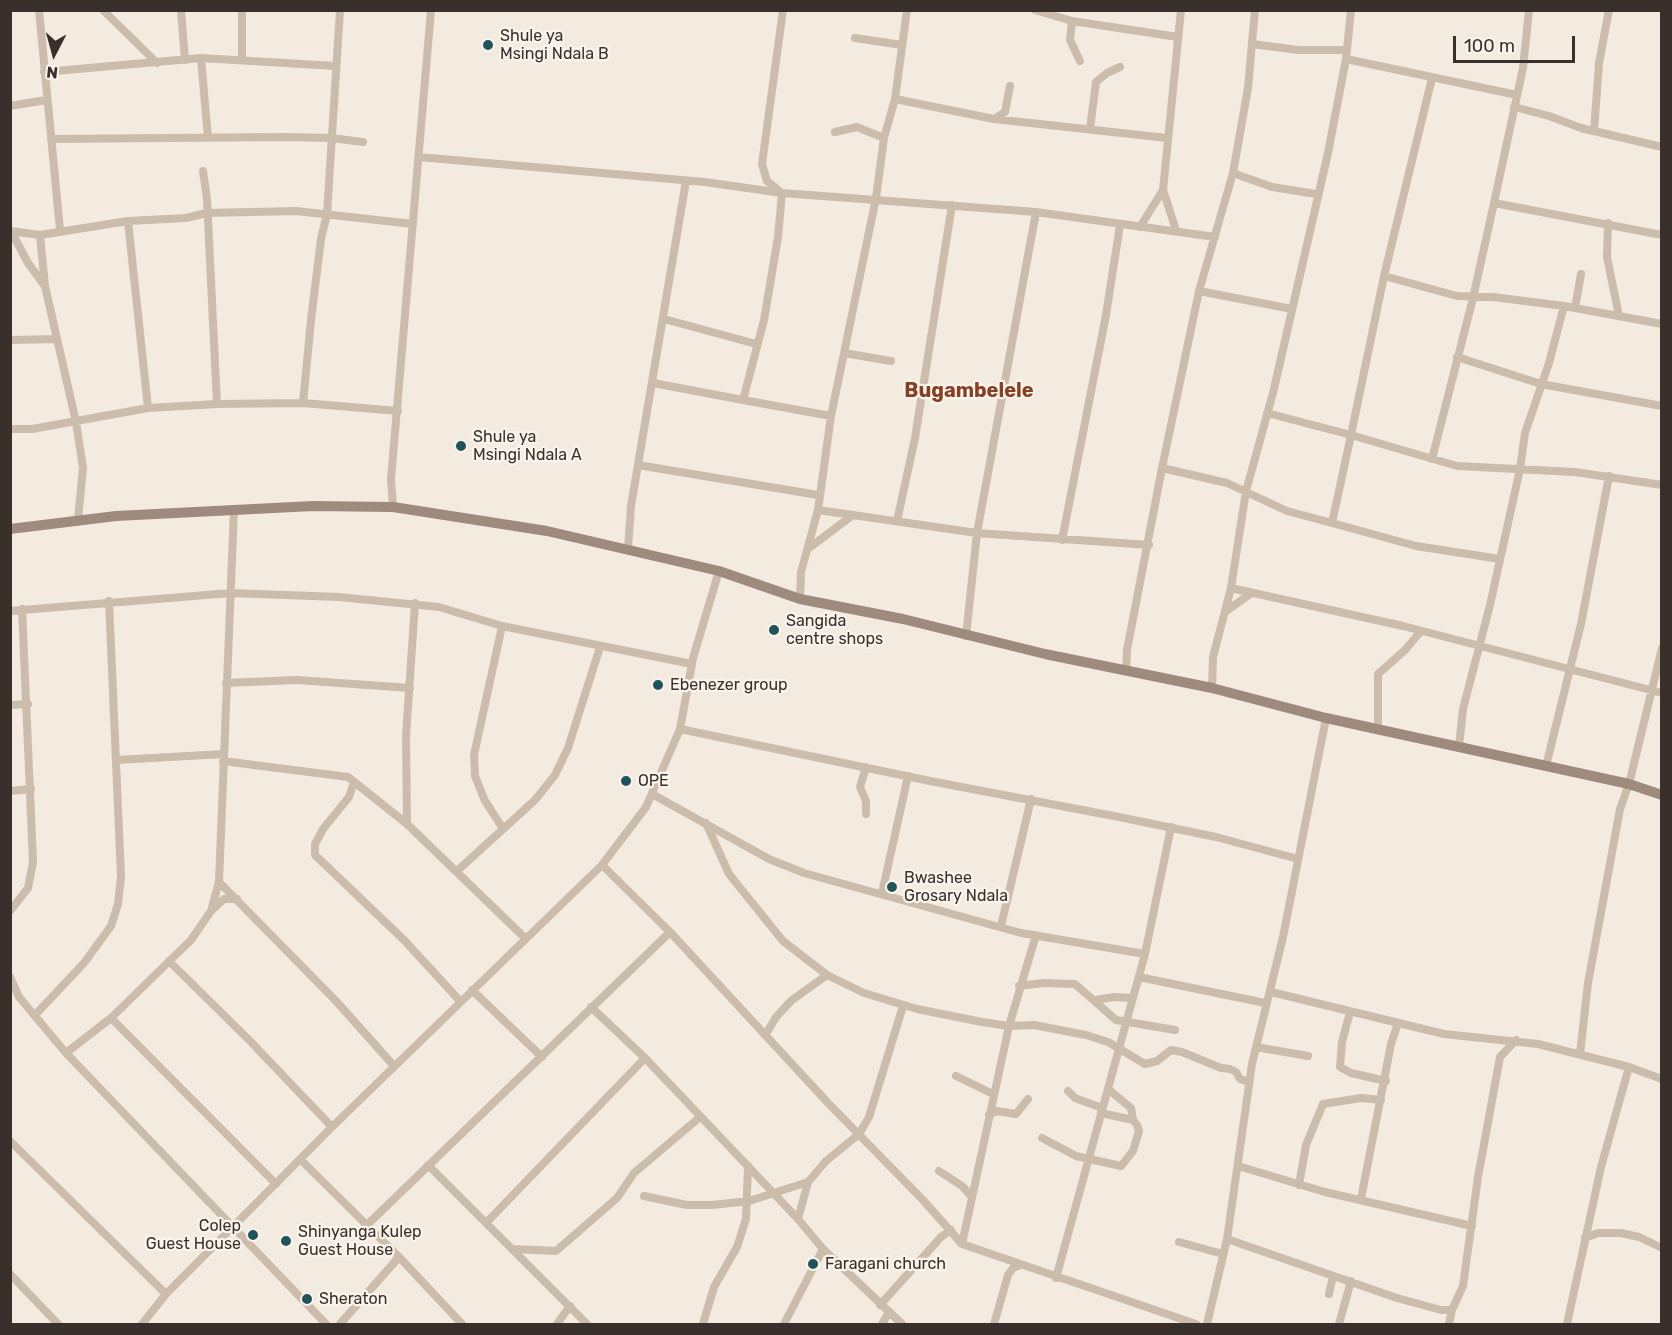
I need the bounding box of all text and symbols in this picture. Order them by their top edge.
north arrow [24,24,84,84]
scale bar [1456,24,1578,62]
place label: Shule ya Msingi Ndala B [500,26,609,64]
text: 100 m [1464,35,1515,57]
marker: Shule ya Msingi Ndala B [481,38,495,52]
text: N [45,62,59,82]
district label: Bugambelele [904,379,1034,403]
place label: Shule ya Msingi Ndala A [473,427,582,465]
marker: Shule ya Msingi Ndala A [454,439,468,453]
place label: Sangida centre shops [786,611,883,649]
marker: Sangida centre shops [767,623,781,637]
place label: Ebenezer group [670,675,788,695]
marker: Ebenezer group [651,678,665,692]
place label: OPE [638,771,669,791]
marker: OPE [619,774,633,788]
place label: Bwashee Grosary Ndala [904,868,1008,906]
marker: Bwashee Grosary Ndala [885,880,899,894]
place label: Colep Guest House [146,1216,241,1254]
place label: Shinyanga Kulep Guest House [298,1222,422,1260]
marker: Colep Guest House [246,1228,260,1242]
marker: Shinyanga Kulep Guest House [279,1234,293,1248]
place label: Faragani church [825,1254,946,1274]
marker: Faragani church [806,1257,820,1271]
place label: Sheraton [319,1289,387,1309]
marker: Sheraton [300,1292,314,1306]

